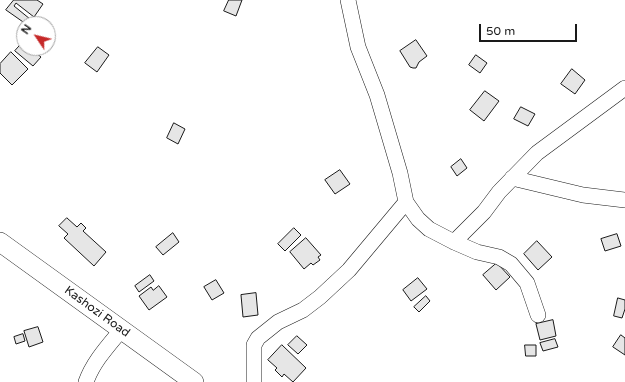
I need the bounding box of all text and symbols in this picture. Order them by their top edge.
north arrow [16,16,56,56]
scale bar [481,16,579,42]
text: N [19,22,34,37]
text: 50 m [486,24,515,38]
street label: Kashozi Road [61,283,133,341]

